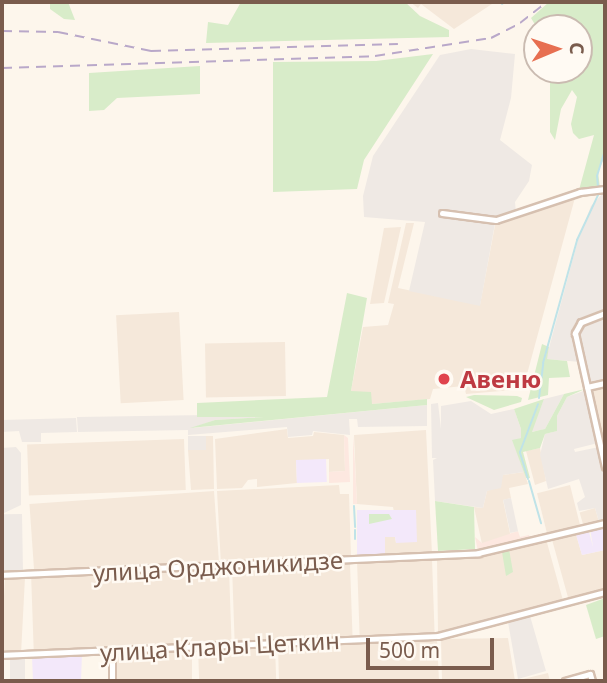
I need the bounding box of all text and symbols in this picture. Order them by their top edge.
north arrow [523,14,593,84]
text: С [564,42,590,55]
place label: Авеню [460,365,541,393]
marker: Авеню [434,369,454,389]
street label: улица Орджоникидзе [92,545,344,587]
scale bar [369,624,497,668]
street label: улица Клары Цеткин [99,625,341,667]
text: 500 m [379,636,440,664]

